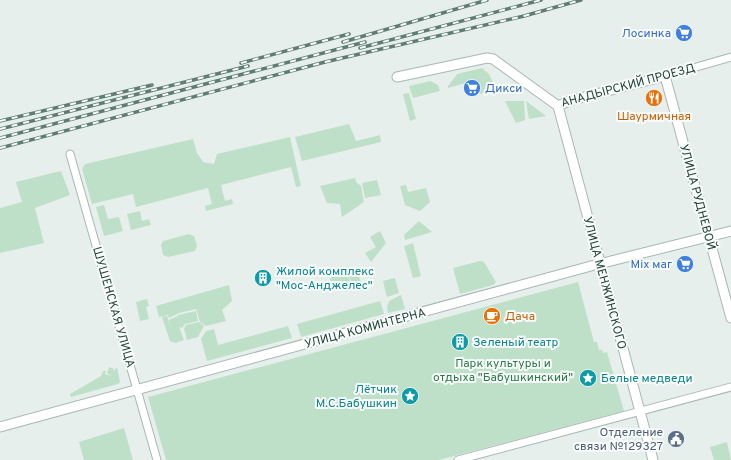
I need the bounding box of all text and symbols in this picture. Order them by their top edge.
supermarket icon: Лосинка [674,23,694,43]
place label: Лосинка [621,26,671,42]
street label: АНАДЫРСКИЙ ПРОЕЗД [559,60,697,112]
supermarket icon: Дикси [462,78,482,98]
place label: Дикси [485,81,522,97]
restaurant icon: Шаурмичная [644,88,664,108]
place label: Шаурмичная [617,109,691,125]
street label: УЛИЦА РУДНЕВОЙ [675,143,719,252]
street label: УЛИЦА МЕНЖИНСКОГО [579,215,629,351]
street label: ШУШЕНСКАЯ УЛИЦА [88,245,138,370]
supermarket icon: Mix маг [675,254,695,274]
place label: Mix маг [631,257,672,273]
place label: Жилой комплекс "Мос-Анджелес" [276,264,374,294]
building icon: Жилой комплекс "Мос-Анджелес" [253,268,273,288]
street label: УЛИЦА КОМИНТЕРНА [303,305,428,353]
cafe icon: Дача [482,306,502,326]
place label: Дача [505,309,535,325]
building icon: Зеленый театр [450,332,470,352]
place label: Зеленый театр [473,335,558,351]
park label: Парк культуры и отдыха "Бабушкинский" [433,356,573,386]
place icon: Белые медведи [578,368,598,388]
place label: Белые медведи [601,371,693,387]
place label: Лётчик М.С.Бабушкин [316,382,397,412]
place icon: Лётчик М.С.Бабушкин [400,386,420,406]
place label: Отделение связи №129327 [574,425,663,455]
public building icon: Отделение связи №129327 [666,429,686,449]

